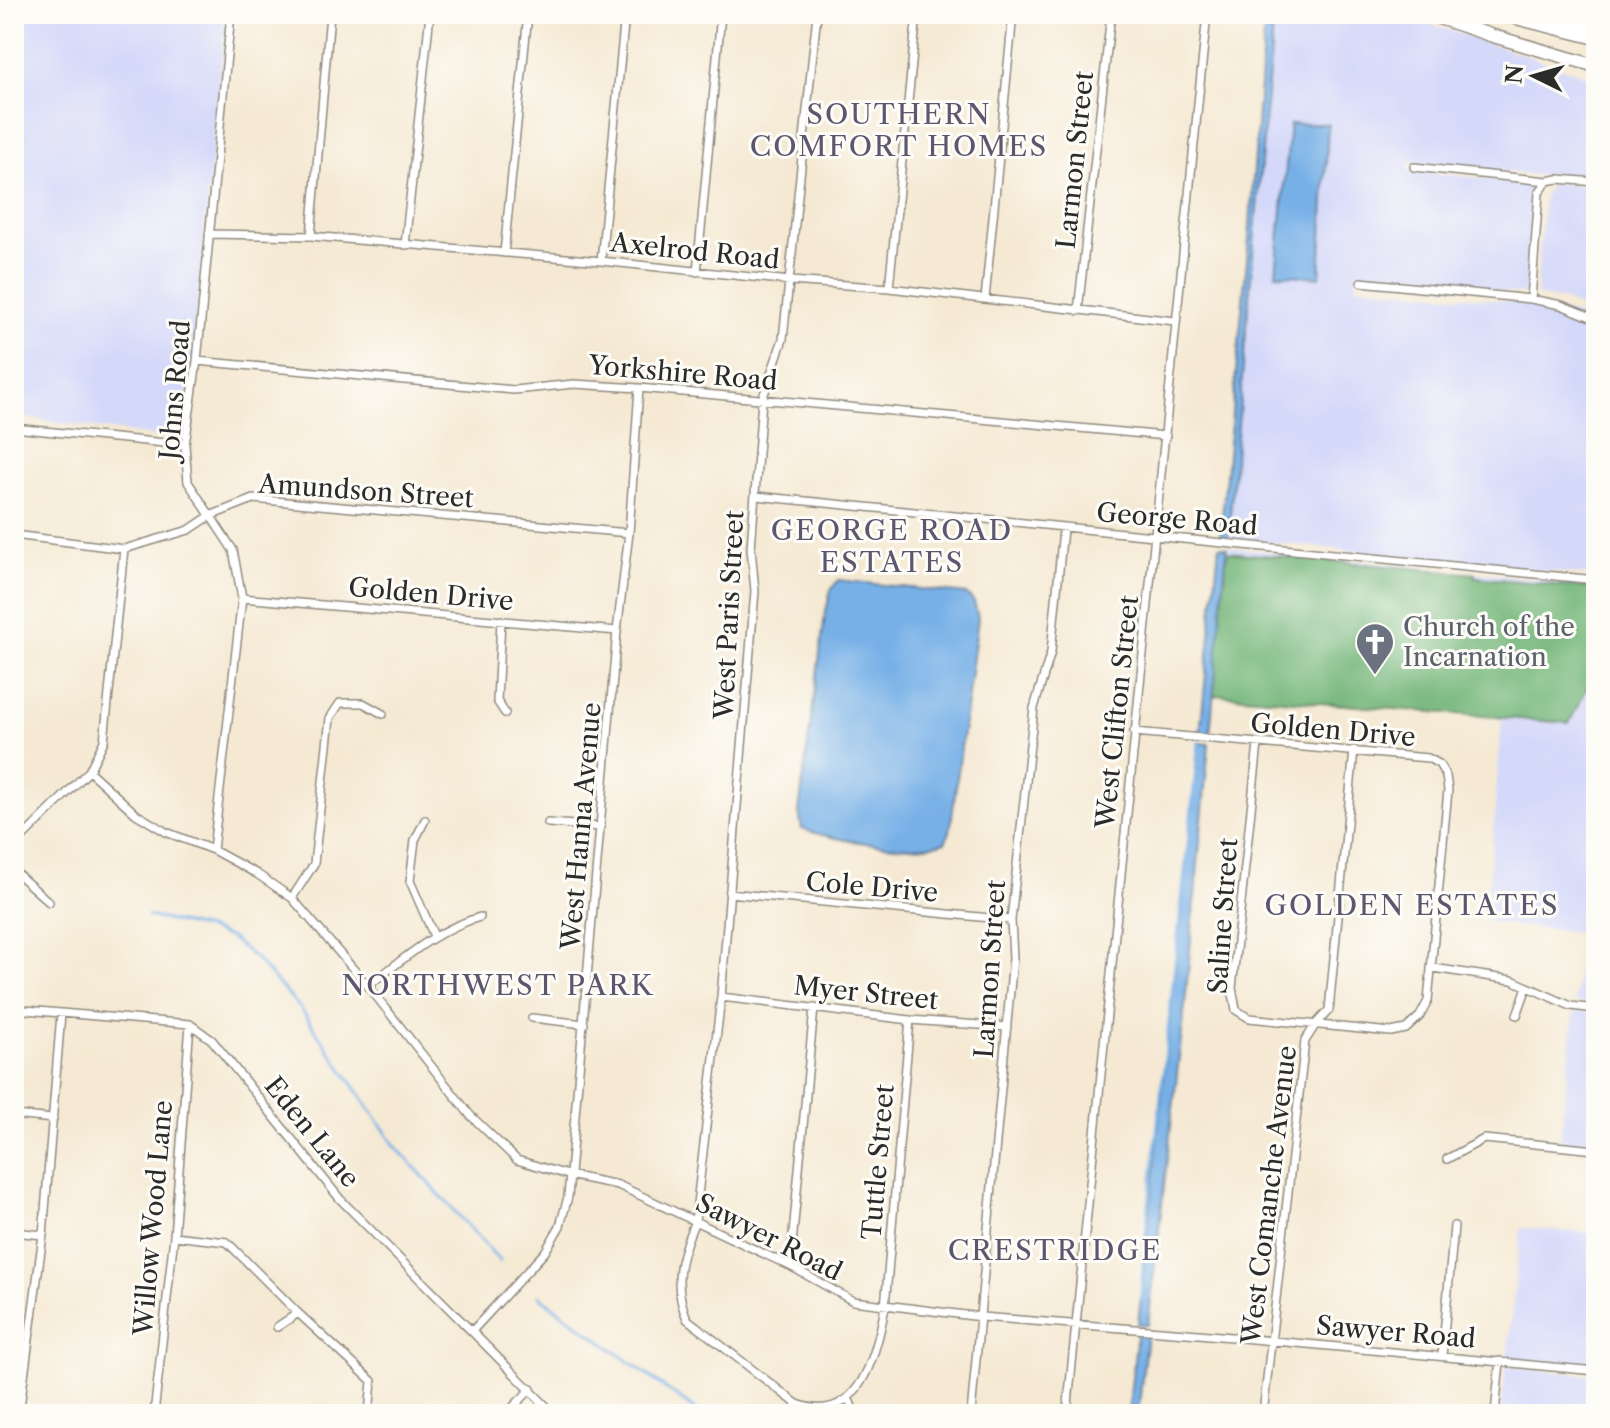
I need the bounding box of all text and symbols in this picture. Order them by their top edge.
north arrow [1494,36,1574,116]
text: N [1500,64,1529,85]
street label: Larmon Street [1050,69,1100,251]
district label: SOUTHERN COMFORT HOMES [750,97,1048,163]
street label: Axelrod Road [608,226,781,276]
street label: Johns Road [153,319,197,465]
street label: Yorkshire Road [586,349,779,397]
street label: Amundson Street [256,467,476,515]
street label: George Road [1095,496,1259,542]
street label: West Paris Street [707,509,751,721]
district label: GEORGE ROAD ESTATES [771,513,1013,579]
street label: Golden Drive [347,571,515,617]
street label: West Clifton Street [1089,593,1145,831]
place label: Church of the Incarnation [1403,611,1575,673]
church icon: Church of the Incarnation [1354,621,1396,676]
street label: West Hanna Avenue [554,701,608,952]
street label: Golden Drive [1249,707,1417,753]
street label: Saline Street [1202,836,1244,995]
street label: Cole Drive [804,865,940,909]
street label: Larmon Street [968,878,1012,1059]
district label: GOLDEN ESTATES [1265,888,1559,922]
district label: NORTHWEST PARK [341,968,655,1002]
street label: Myer Street [792,970,941,1017]
street label: West Comanche Avenue [1235,1044,1303,1347]
street label: Eden Lane [258,1070,366,1194]
street label: Tuttle Street [855,1082,901,1241]
street label: Willow Wood Lane [127,1099,179,1338]
street label: Sawyer Road [690,1186,848,1288]
district label: CRESTRIDGE [948,1233,1162,1267]
street label: Sawyer Road [1315,1309,1477,1355]

